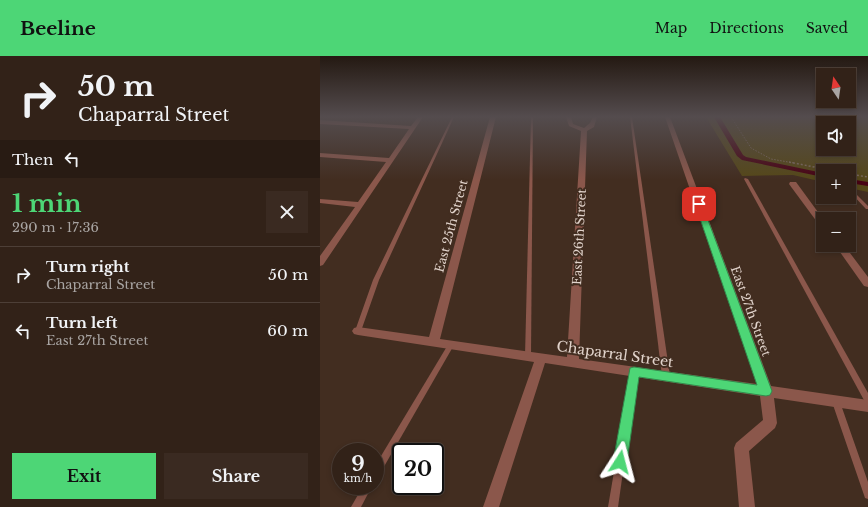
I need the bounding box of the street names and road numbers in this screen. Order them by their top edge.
street label: East 25th Street [431,178,471,274]
street label: East 26th Street [569,188,589,285]
street label: East 27th Street [728,264,774,358]
street label: Chaparral Street [555,337,675,371]

